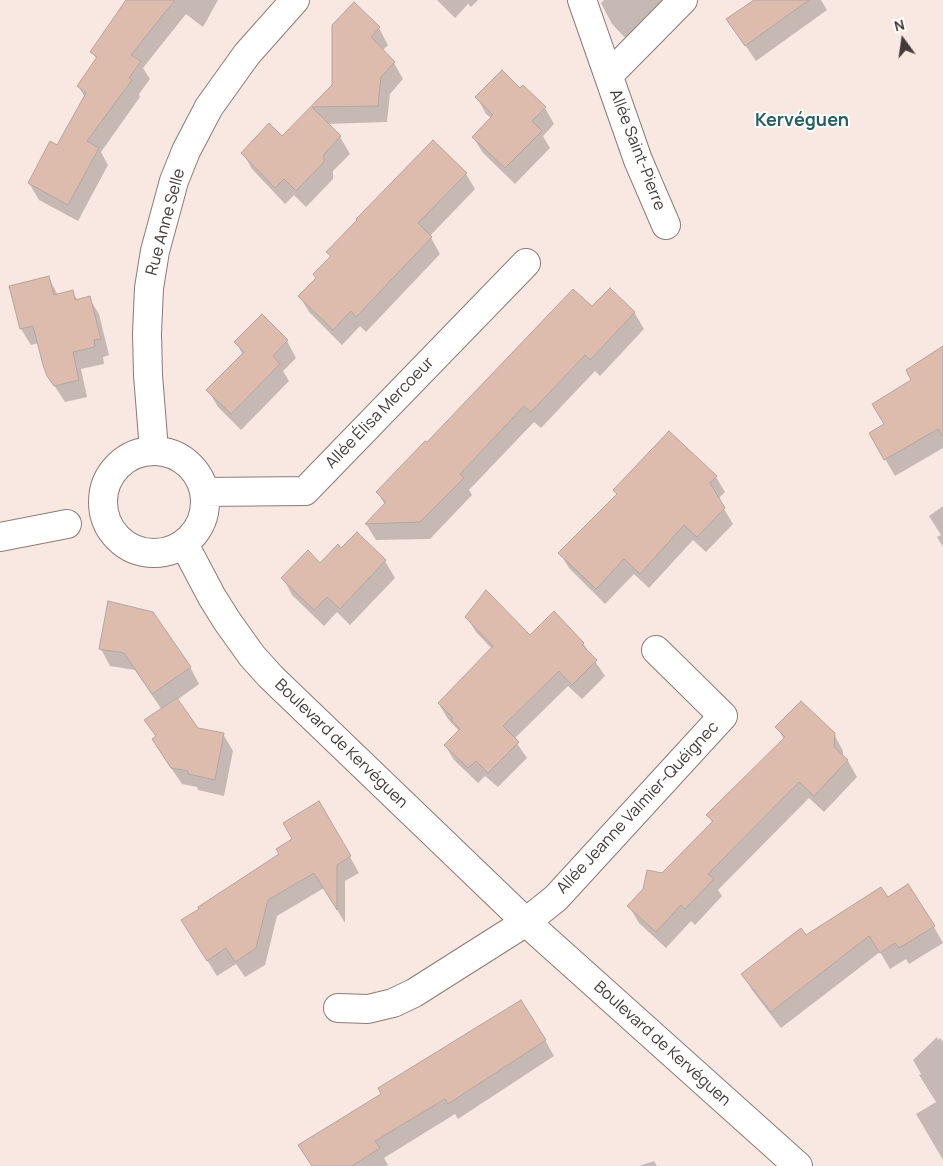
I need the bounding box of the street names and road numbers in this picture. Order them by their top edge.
street label: Allée Saint-Pierre [605,87,669,213]
street label: Rue Anne Selle [143,166,189,278]
street label: Allée Élisa Mercoeur [322,353,438,473]
street label: Boulevard de Kervéguen [271,675,411,813]
street label: Allée Jeanne Valmier-Quéignec [553,718,723,898]
street label: Boulevard de Kervéguen [590,977,734,1111]

